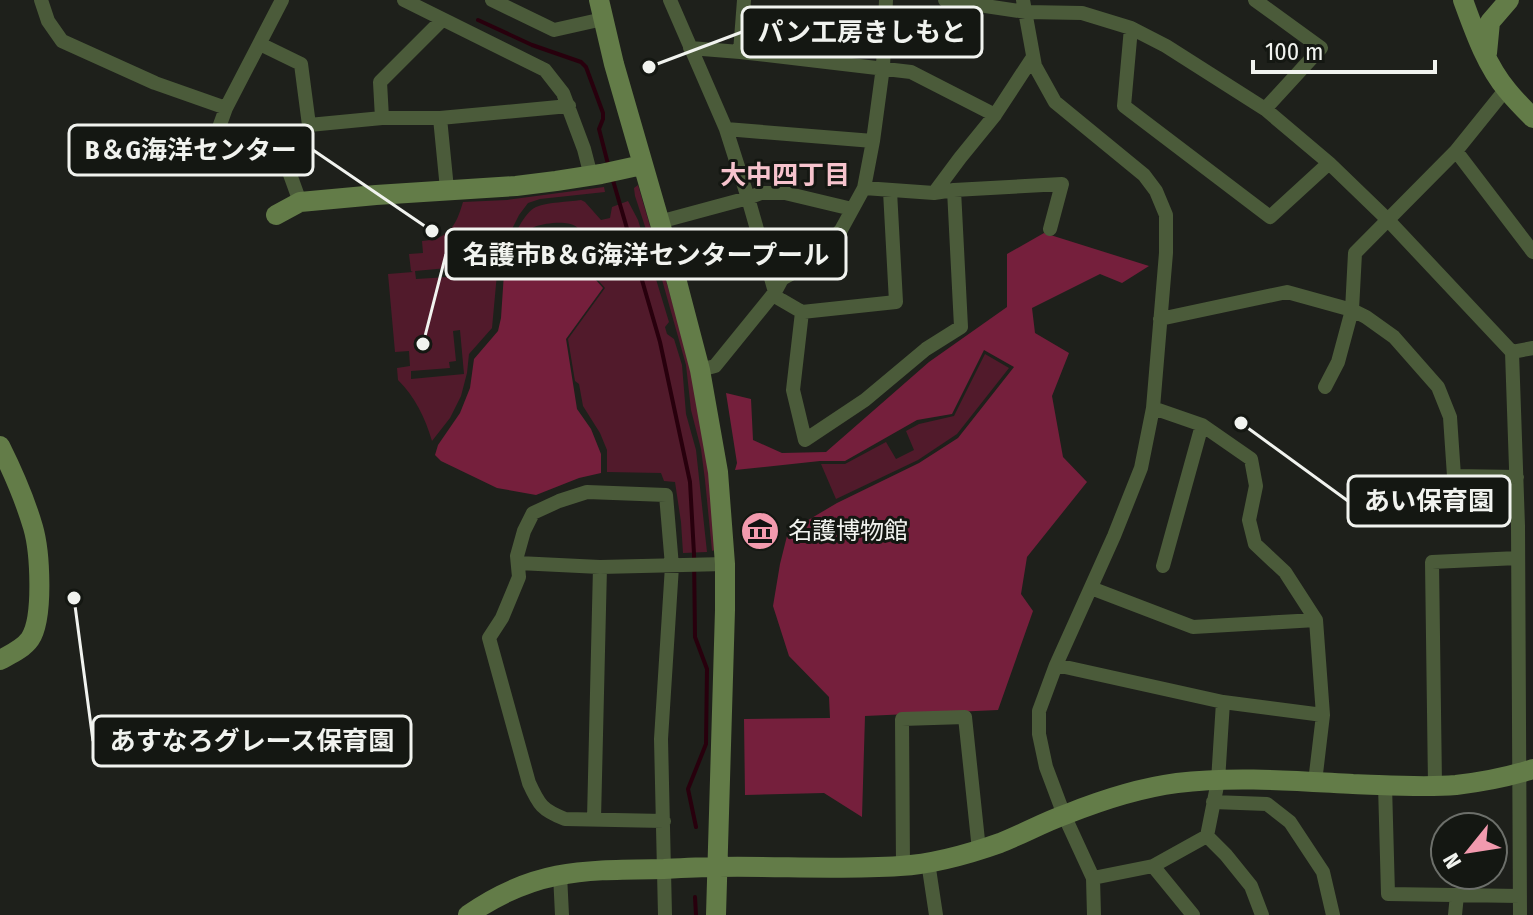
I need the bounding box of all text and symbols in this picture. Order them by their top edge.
callout: パン工房きしもと [742,7,982,57]
text: パン工房きしもと [758,17,966,48]
scale bar [1253,24,1435,74]
text: 100 m [1265,38,1323,66]
callout: B＆G海洋センター [69,125,313,175]
text: B＆G海洋センター [85,135,297,166]
district label: 大中四丁目 [720,160,850,191]
callout: 名護市B＆G海洋センタープール [446,229,846,279]
text: 名護市B＆G海洋センタープール [463,240,829,271]
callout: あい保育園 [1348,476,1510,526]
text: あい保育園 [1364,486,1494,517]
museum icon: 名護博物館 [739,510,781,552]
place label: 名護博物館 [788,517,908,545]
callout: あすなろグレース保育園 [93,716,411,766]
text: あすなろグレース保育園 [110,726,394,757]
north arrow [1429,811,1509,891]
text: N [1437,848,1467,873]

